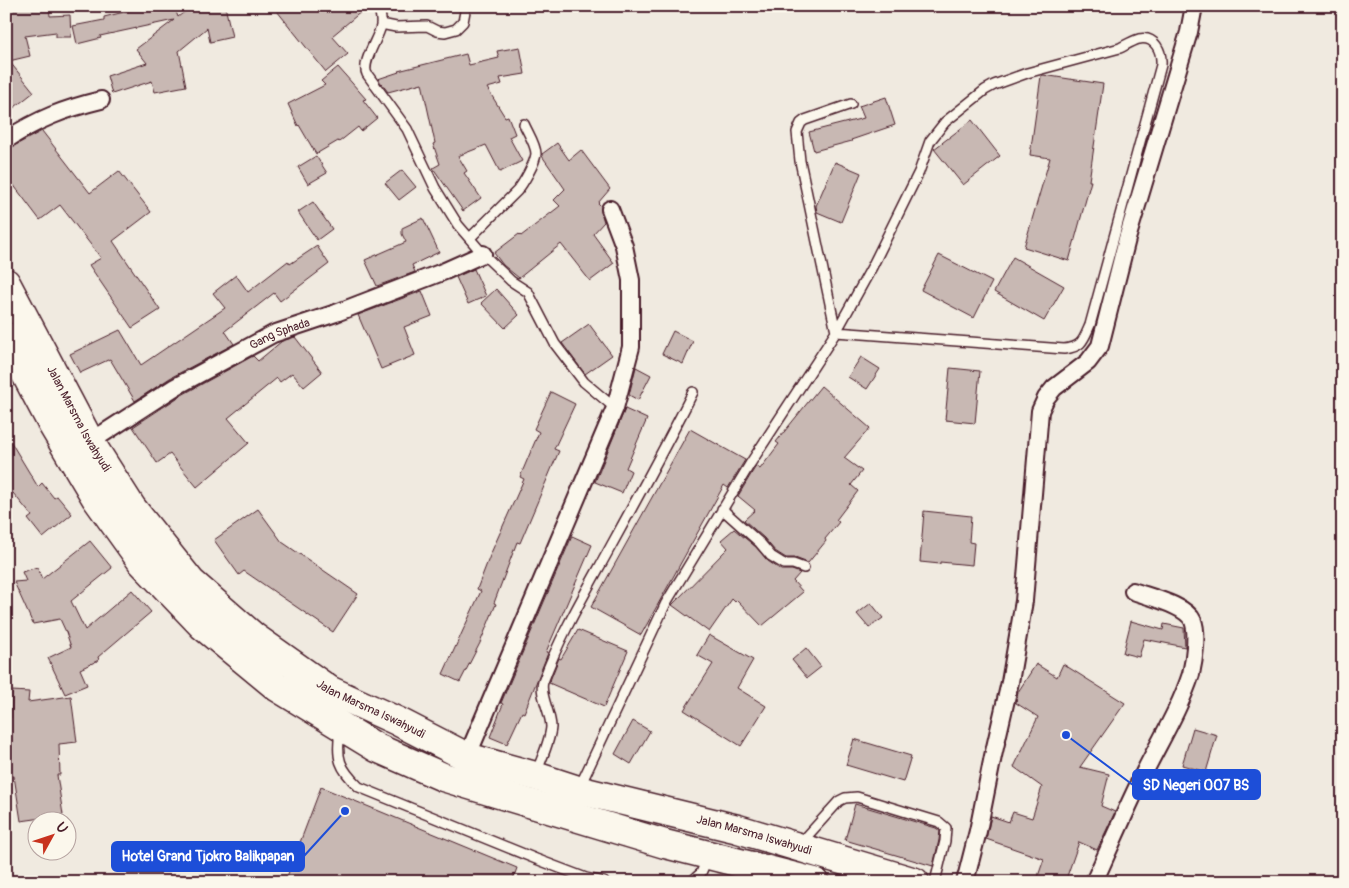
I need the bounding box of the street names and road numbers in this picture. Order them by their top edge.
street label: Gang Sphada [247,315,312,353]
street label: Jalan Marsma Iswahyudi [43,363,114,475]
street label: Jalan Marsma Iswahyudi [313,676,427,742]
street label: Jalan Marsma Iswahyudi [695,812,813,859]

